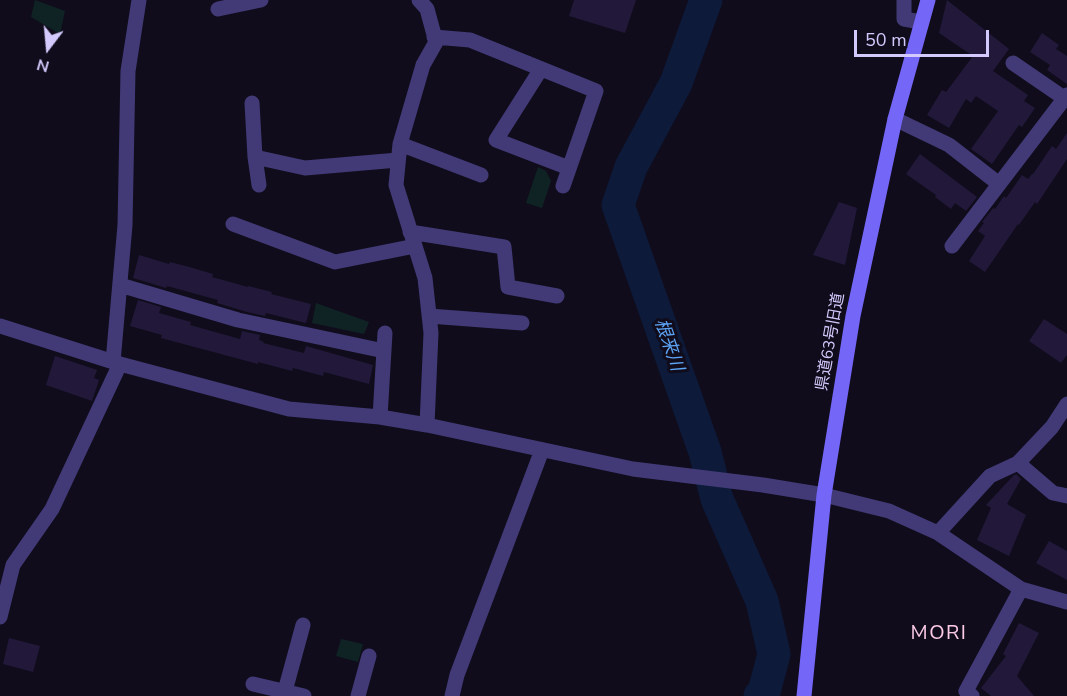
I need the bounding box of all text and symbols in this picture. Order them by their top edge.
north arrow [18,18,78,78]
scale bar [857,18,992,56]
text: 50 m [865,28,907,52]
text: N [34,53,52,78]
street label: 県道63号旧道 [813,291,849,393]
water label: 根来川 [649,316,687,374]
district label: MORI [911,622,967,646]

